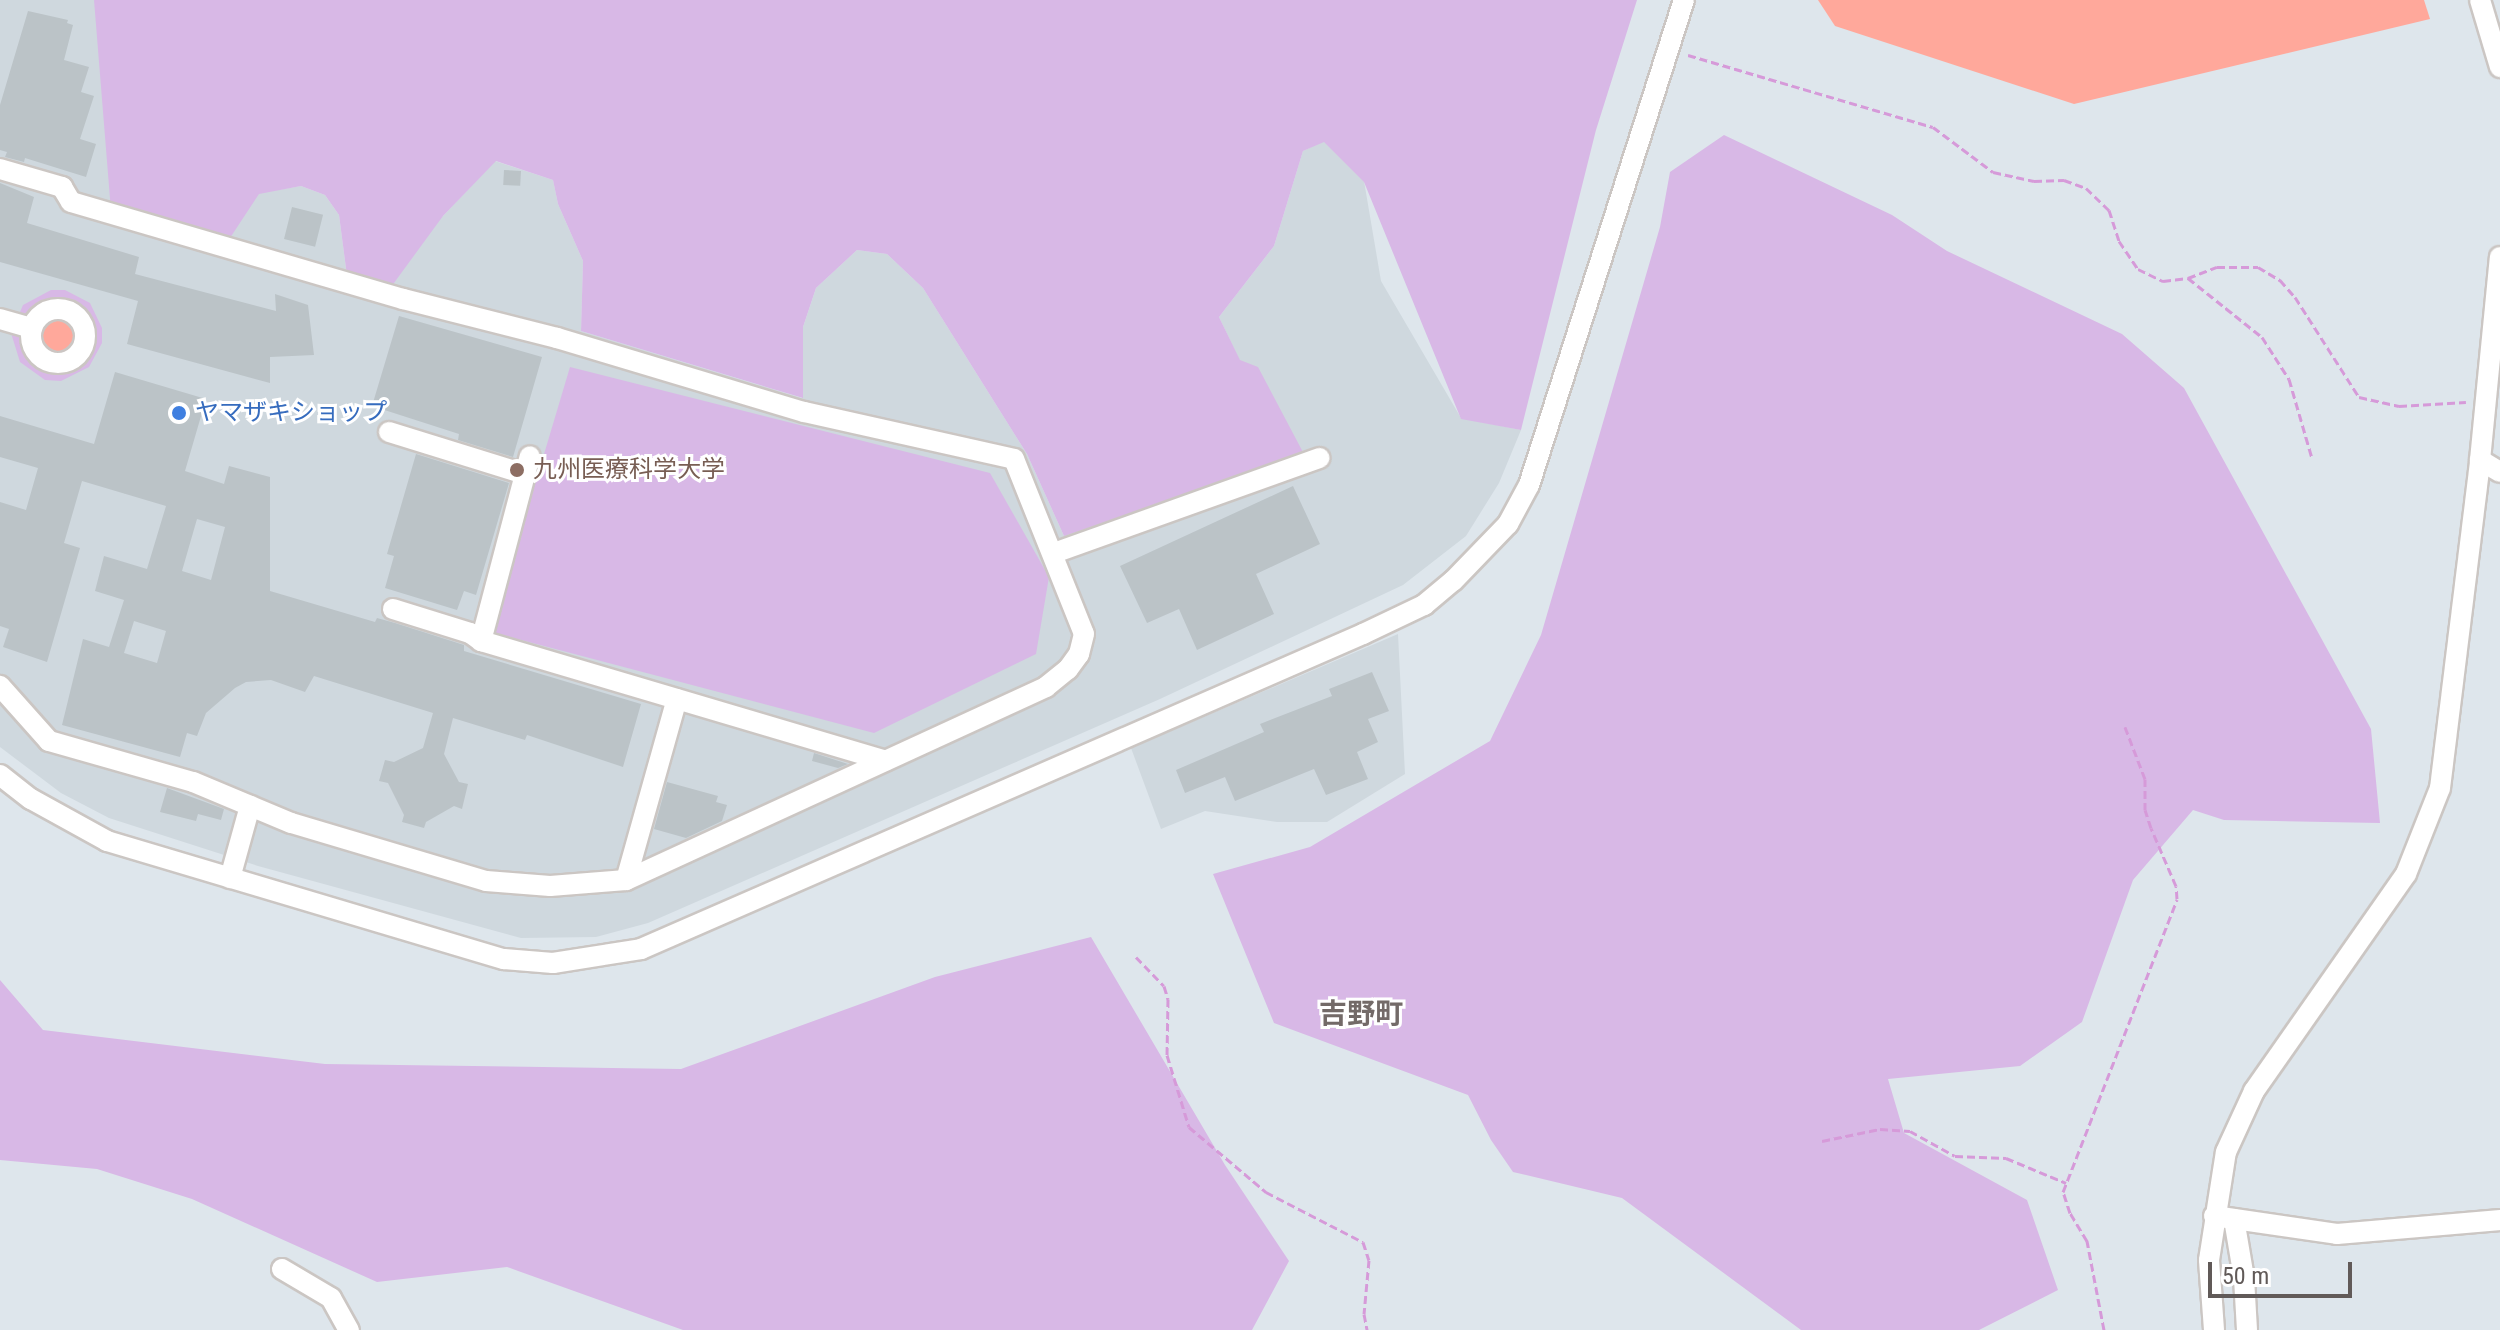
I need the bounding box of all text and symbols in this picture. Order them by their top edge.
place label: ヤマザキショップ [195,399,387,427]
marker: ヤマザキショップ [170,404,188,422]
place label: 九州医療科学大学 [533,456,725,484]
marker: 九州医療科学大学 [508,461,526,479]
district label: 吉野町 [1319,997,1403,1031]
scale bar [2212,1246,2356,1296]
text: 50 m [2222,1262,2269,1290]

